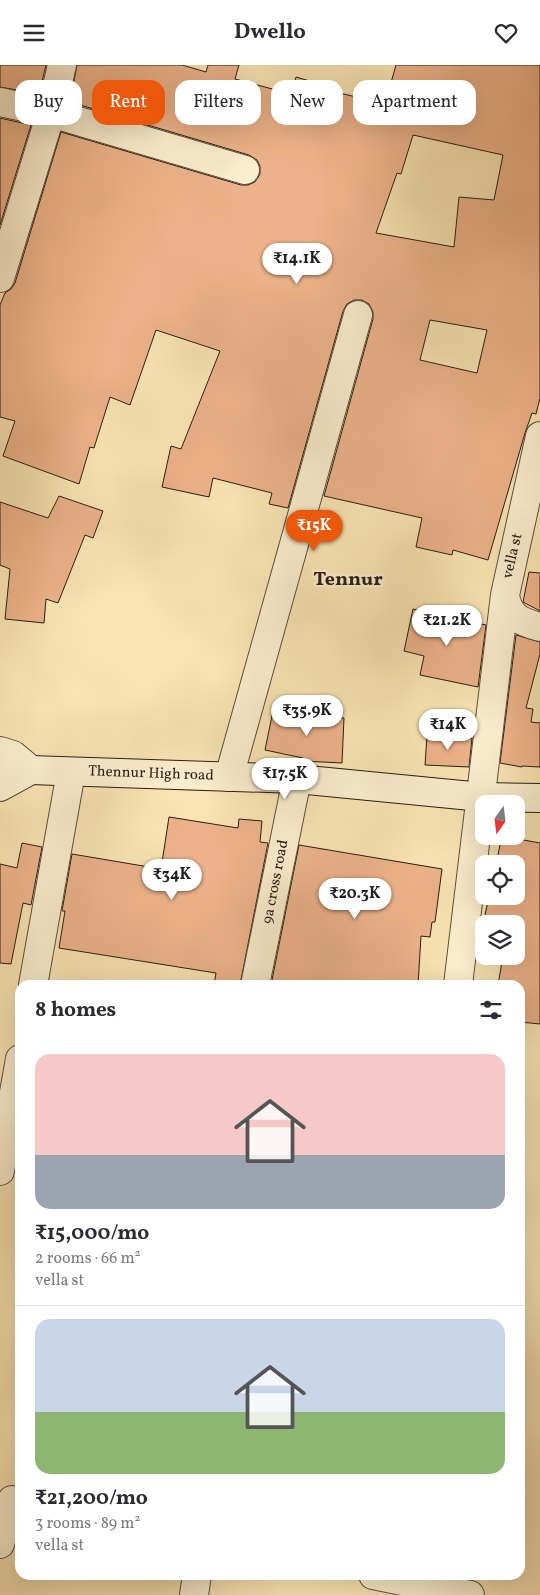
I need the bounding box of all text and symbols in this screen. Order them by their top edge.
text: Dwello [234,17,306,48]
icon: menu [20,19,48,47]
icon: heart [492,19,520,47]
chip: Buy [15,80,82,125]
chip: Rent [92,80,165,125]
chip: Filters [175,80,261,125]
chip: New [271,80,343,125]
chip: Apartment [353,80,476,125]
pin: ₹14.1K [256,243,338,285]
text: ₹14.1K [273,248,321,270]
pin: ₹15K [284,509,344,552]
text: ₹15K [297,515,331,537]
street label: vella st [498,531,528,581]
district label: Tennur [313,566,383,594]
pin: ₹21.2K [406,605,488,647]
text: ₹21.2K [423,610,471,632]
pin: ₹35.9K [266,695,348,737]
text: ₹35.9K [282,700,332,722]
pin: ₹14K [418,709,478,751]
text: ₹14K [430,714,466,736]
pin: ₹17.5K [244,757,326,800]
street label: Thennur High road [88,761,214,787]
text: ₹17.5K [262,763,308,785]
north arrow [475,795,525,845]
map controls [475,795,525,965]
street label: 9a cross road [258,838,294,926]
button: locate [475,855,525,905]
pin: ₹34K [142,859,202,901]
text: ₹34K [153,864,191,886]
pin: ₹20.3K [314,877,396,920]
text: ₹20.3K [330,883,380,905]
button: layers [475,915,525,965]
text: 8 homes [35,996,116,1025]
icon: filters [477,996,505,1024]
icon: home [225,1086,315,1176]
text: ₹15,000/mo [35,1219,149,1248]
text: 2 rooms · 66 m² [35,1248,141,1270]
text: vella st [35,1270,84,1292]
icon: home [225,1352,315,1442]
text: ₹21,200/mo [35,1484,148,1513]
text: 3 rooms · 89 m² [35,1513,140,1535]
text: vella st [35,1535,84,1557]

